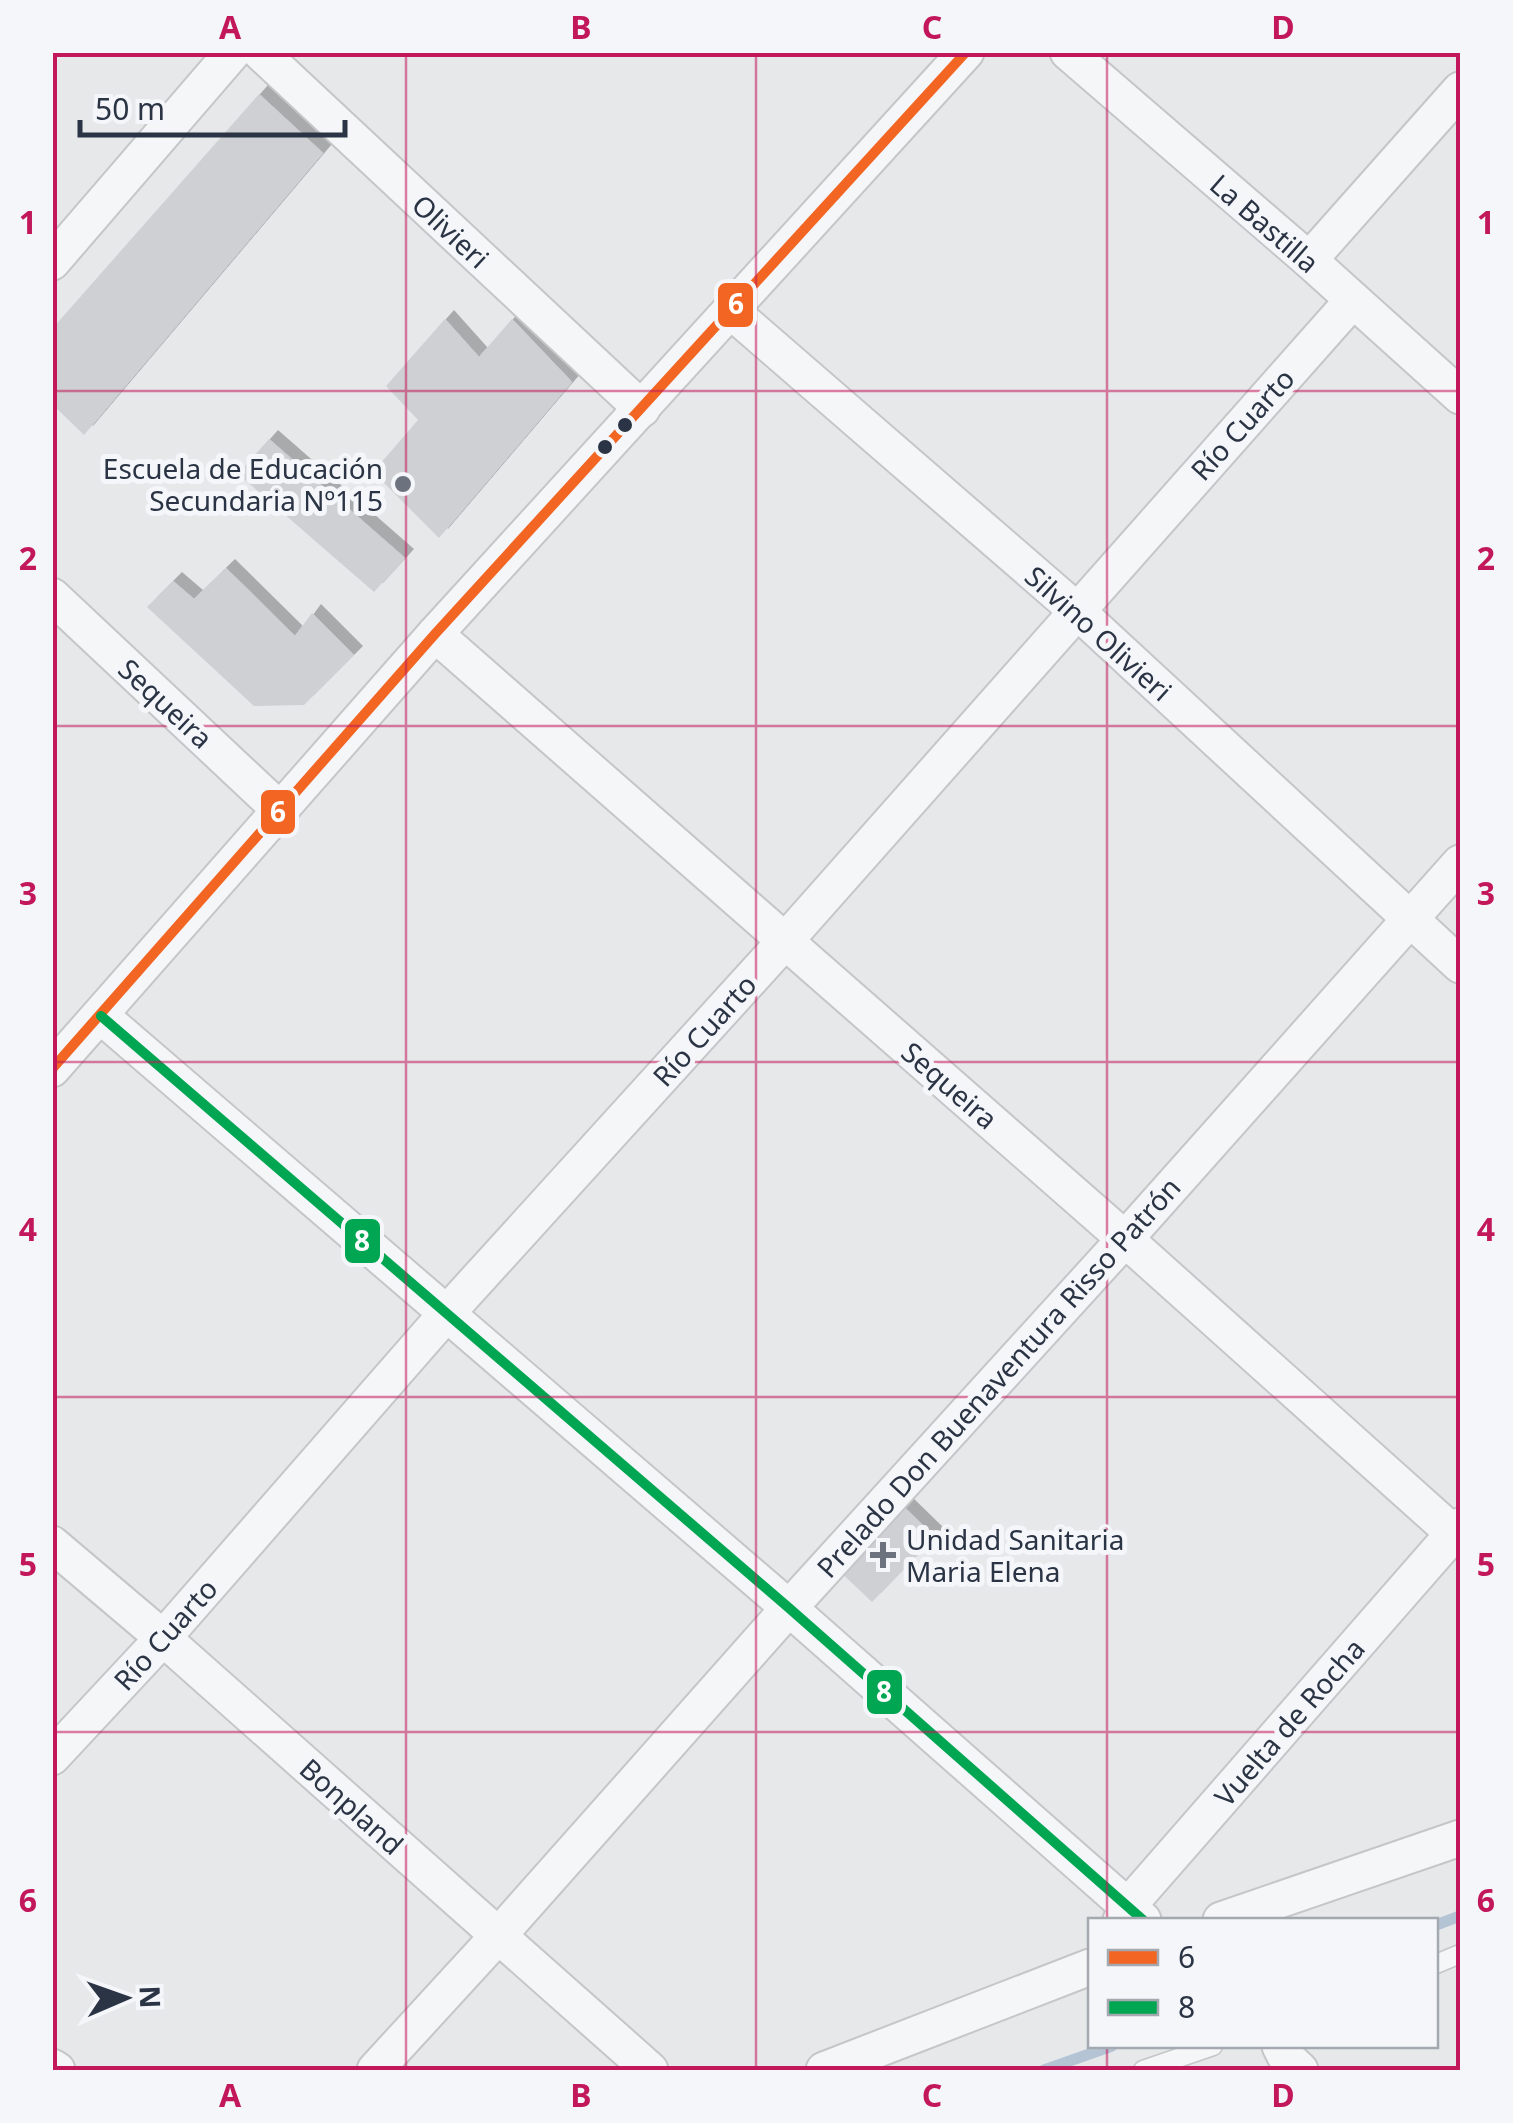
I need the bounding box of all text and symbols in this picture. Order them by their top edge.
text: A [219,5,242,48]
text: B [570,5,592,48]
text: C [922,5,942,48]
text: D [1271,5,1295,48]
scale bar [80,75,345,137]
text: 50 m [95,88,165,129]
street label: La Bastilla [1203,165,1327,281]
street label: Olivieri [404,186,498,276]
text: 1 [19,200,37,243]
text: 1 [1477,200,1495,243]
line badge: 6 [716,281,755,329]
text: 6 [728,284,744,322]
street label: Río Cuarto [1182,360,1302,488]
unlabelled marker [615,415,635,435]
unlabelled marker [595,437,615,457]
place label: Escuela de Educación Secundaria Nº115 [103,449,383,519]
marker: Escuela de Educación Secundaria Nº115 [392,473,414,495]
text: 2 [19,536,37,579]
text: 2 [1477,536,1495,579]
street label: Silvino Olivieri [1017,557,1181,709]
street label: Sequeira [111,650,221,756]
line badge: 6 [259,788,297,836]
text: 6 [270,792,286,830]
text: 3 [19,871,37,914]
text: 3 [1477,871,1495,914]
street label: Río Cuarto [644,966,764,1094]
street label: Sequeira [894,1033,1006,1137]
street label: Prelado Don Buenaventura Risso Patrón [808,1169,1188,1585]
text: 4 [19,1207,37,1250]
text: 4 [1477,1207,1495,1250]
line badge: 8 [343,1217,382,1265]
text: 8 [354,1221,370,1259]
place label: Unidad Sanitaria Maria Elena [906,1520,1124,1590]
text: 5 [19,1542,37,1585]
marker: Unidad Sanitaria Maria Elena [870,1542,896,1568]
text: 5 [1477,1542,1495,1585]
street label: Río Cuarto [105,1570,225,1698]
street label: Vuelta de Rocha [1205,1630,1373,1814]
line badge: 8 [865,1668,904,1716]
text: 8 [876,1672,892,1710]
street label: Bonpland [292,1749,412,1863]
text: 6 [19,1878,37,1921]
text: 6 [1477,1878,1495,1921]
legend [1088,1918,1438,2048]
text: 6 [1178,1936,1195,1977]
north arrow [75,1948,175,2048]
text: N [132,1985,170,2009]
text: 8 [1178,1986,1195,2027]
text: A [219,2073,242,2116]
text: B [570,2073,592,2116]
text: C [922,2073,942,2116]
text: D [1271,2073,1295,2116]

